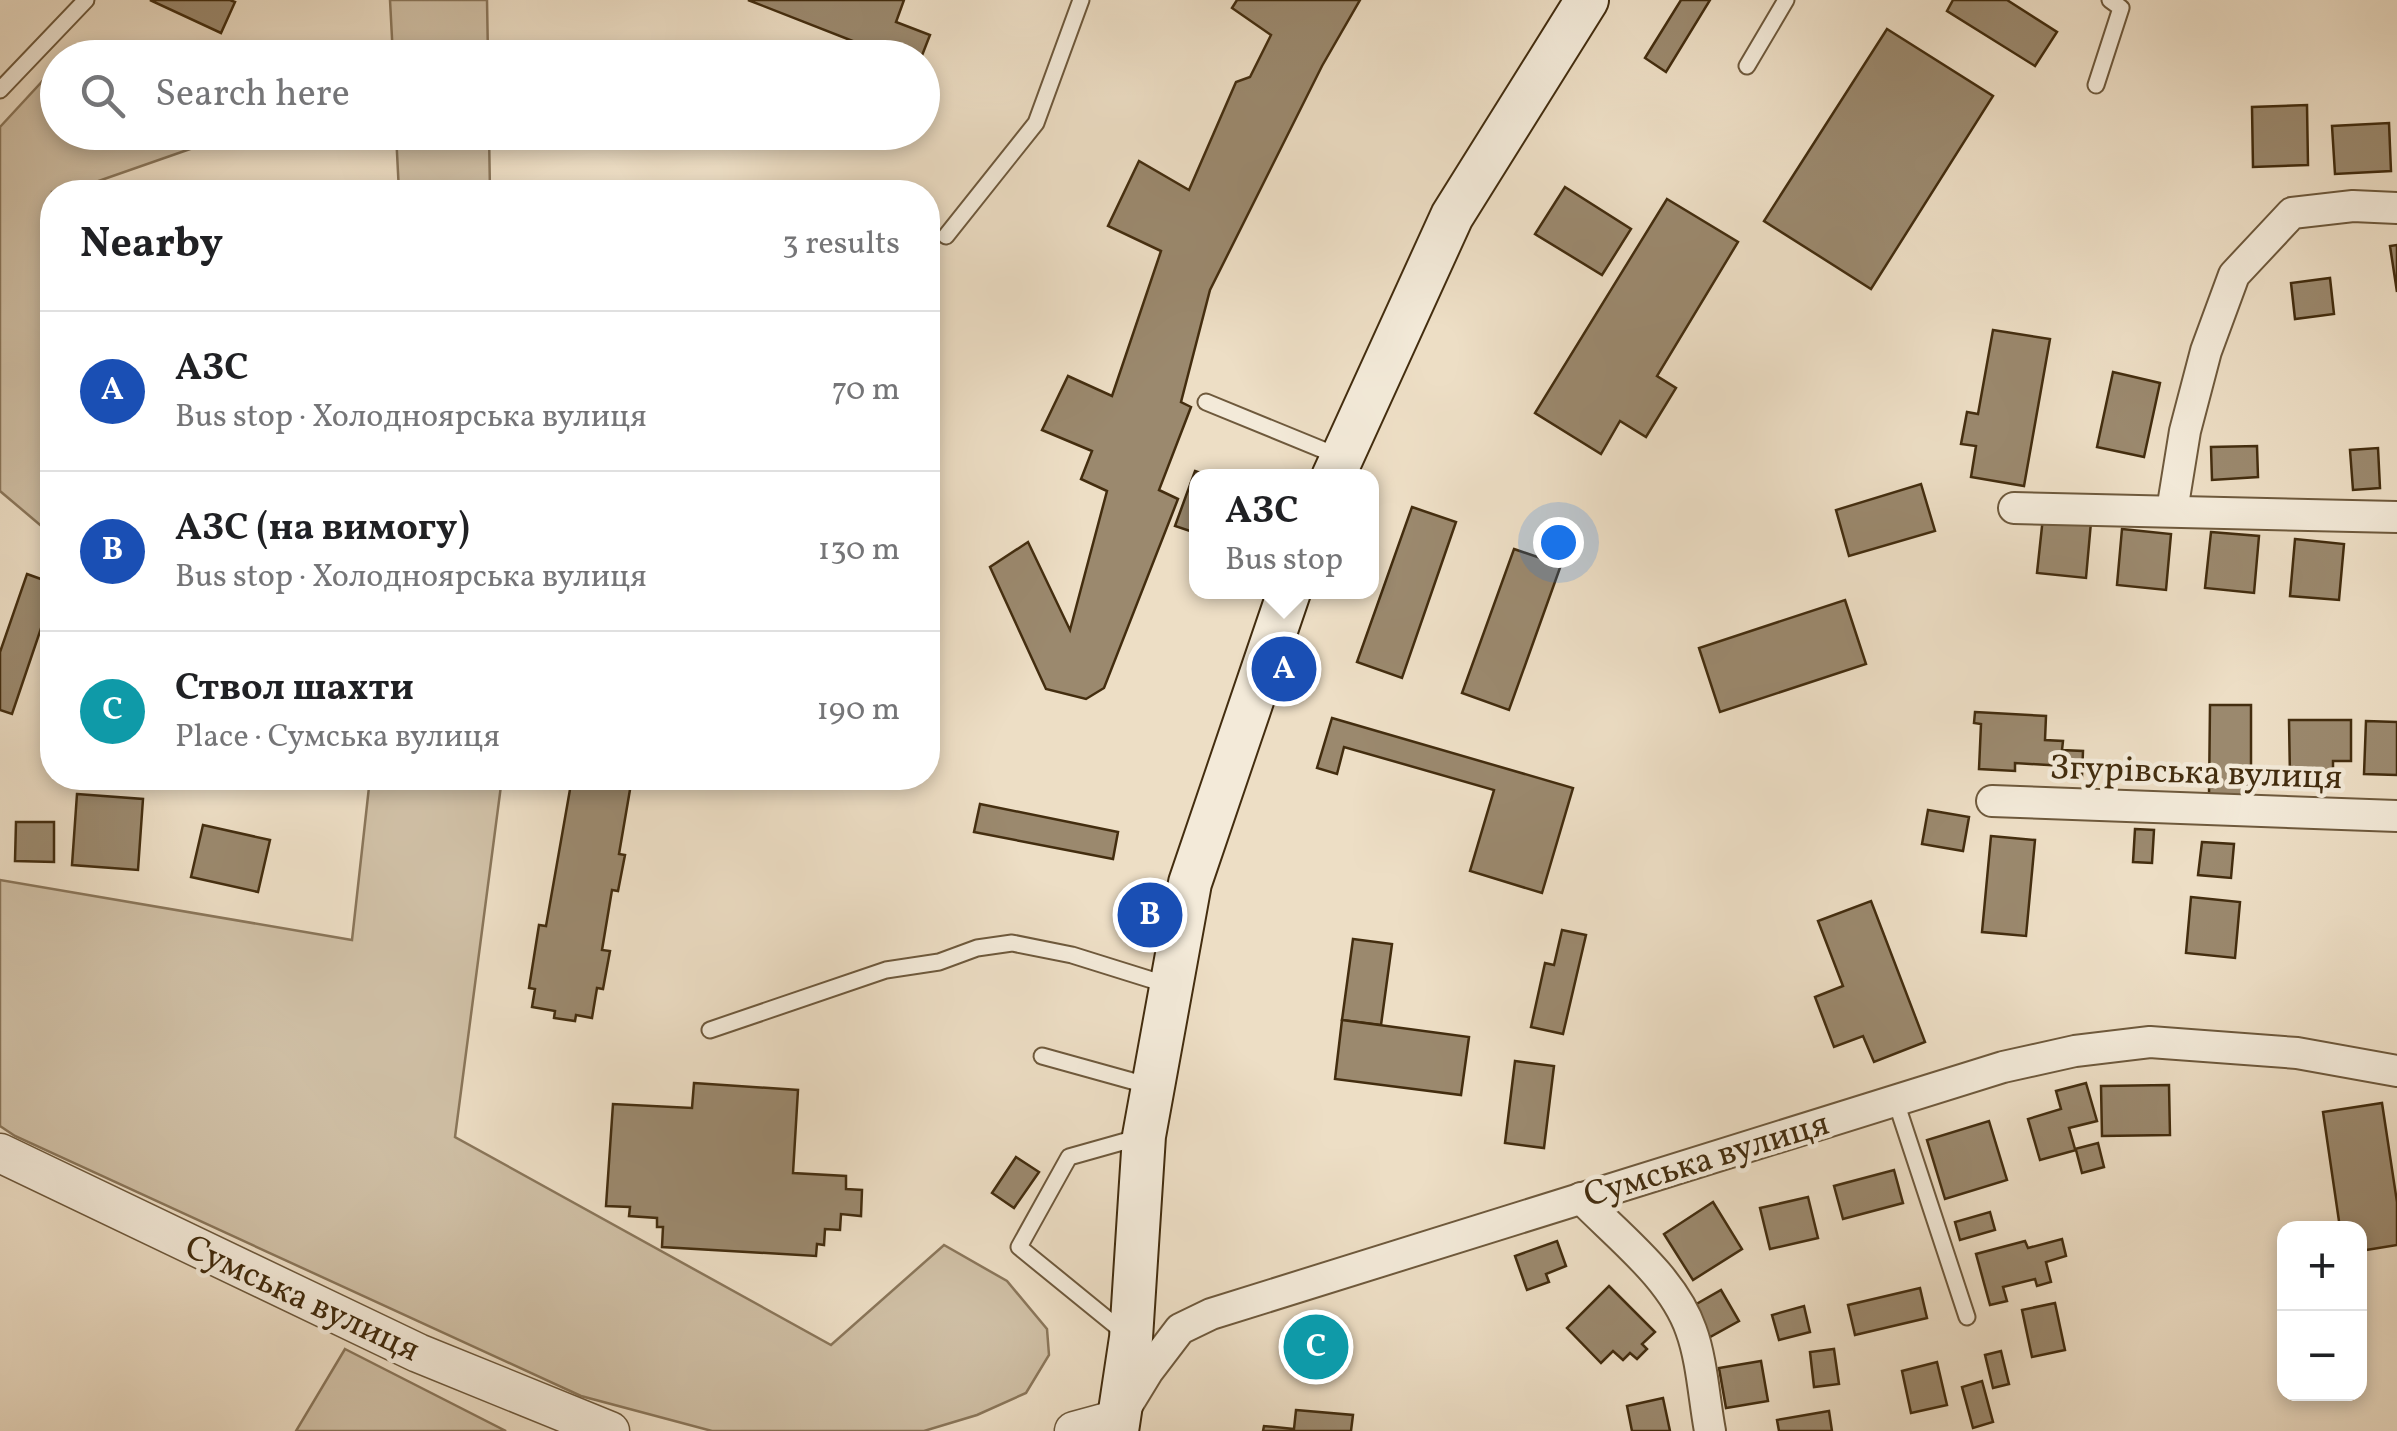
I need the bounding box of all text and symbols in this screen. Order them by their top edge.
search box [40,40,940,150]
icon: search [75,68,130,123]
text: Search here [155,69,350,122]
text: Nearby [80,216,223,275]
text: 3 results [782,223,900,267]
text: АЗС [175,343,249,396]
text: A [101,369,124,413]
text: 70 m [832,369,900,413]
text: Bus stop · Холодноярська вулиця [175,396,647,440]
popup [1189,469,1379,599]
text: АЗС [1225,486,1299,539]
text: АЗС (на вимогу) [175,503,470,556]
your location [1533,517,1584,568]
text: B [102,529,123,573]
text: 130 m [818,529,900,573]
text: Bus stop [1225,539,1343,583]
text: Bus stop · Холодноярська вулиця [175,556,647,600]
pin: A [1252,632,1316,706]
text: Ствол шахти [175,663,414,716]
text: C [102,689,123,733]
text: 190 m [816,689,900,733]
text: Place · Сумська вулиця [175,716,500,760]
street label: Згурівська вулиця [2049,745,2343,803]
pin: B [1118,878,1182,952]
street label: Сумська вулиця [1578,1101,1835,1221]
map controls [2277,1221,2367,1401]
button: + [2277,1221,2367,1311]
street label: Сумська вулиця [177,1224,427,1375]
pin: C [1284,1310,1348,1384]
button: − [2277,1311,2367,1401]

